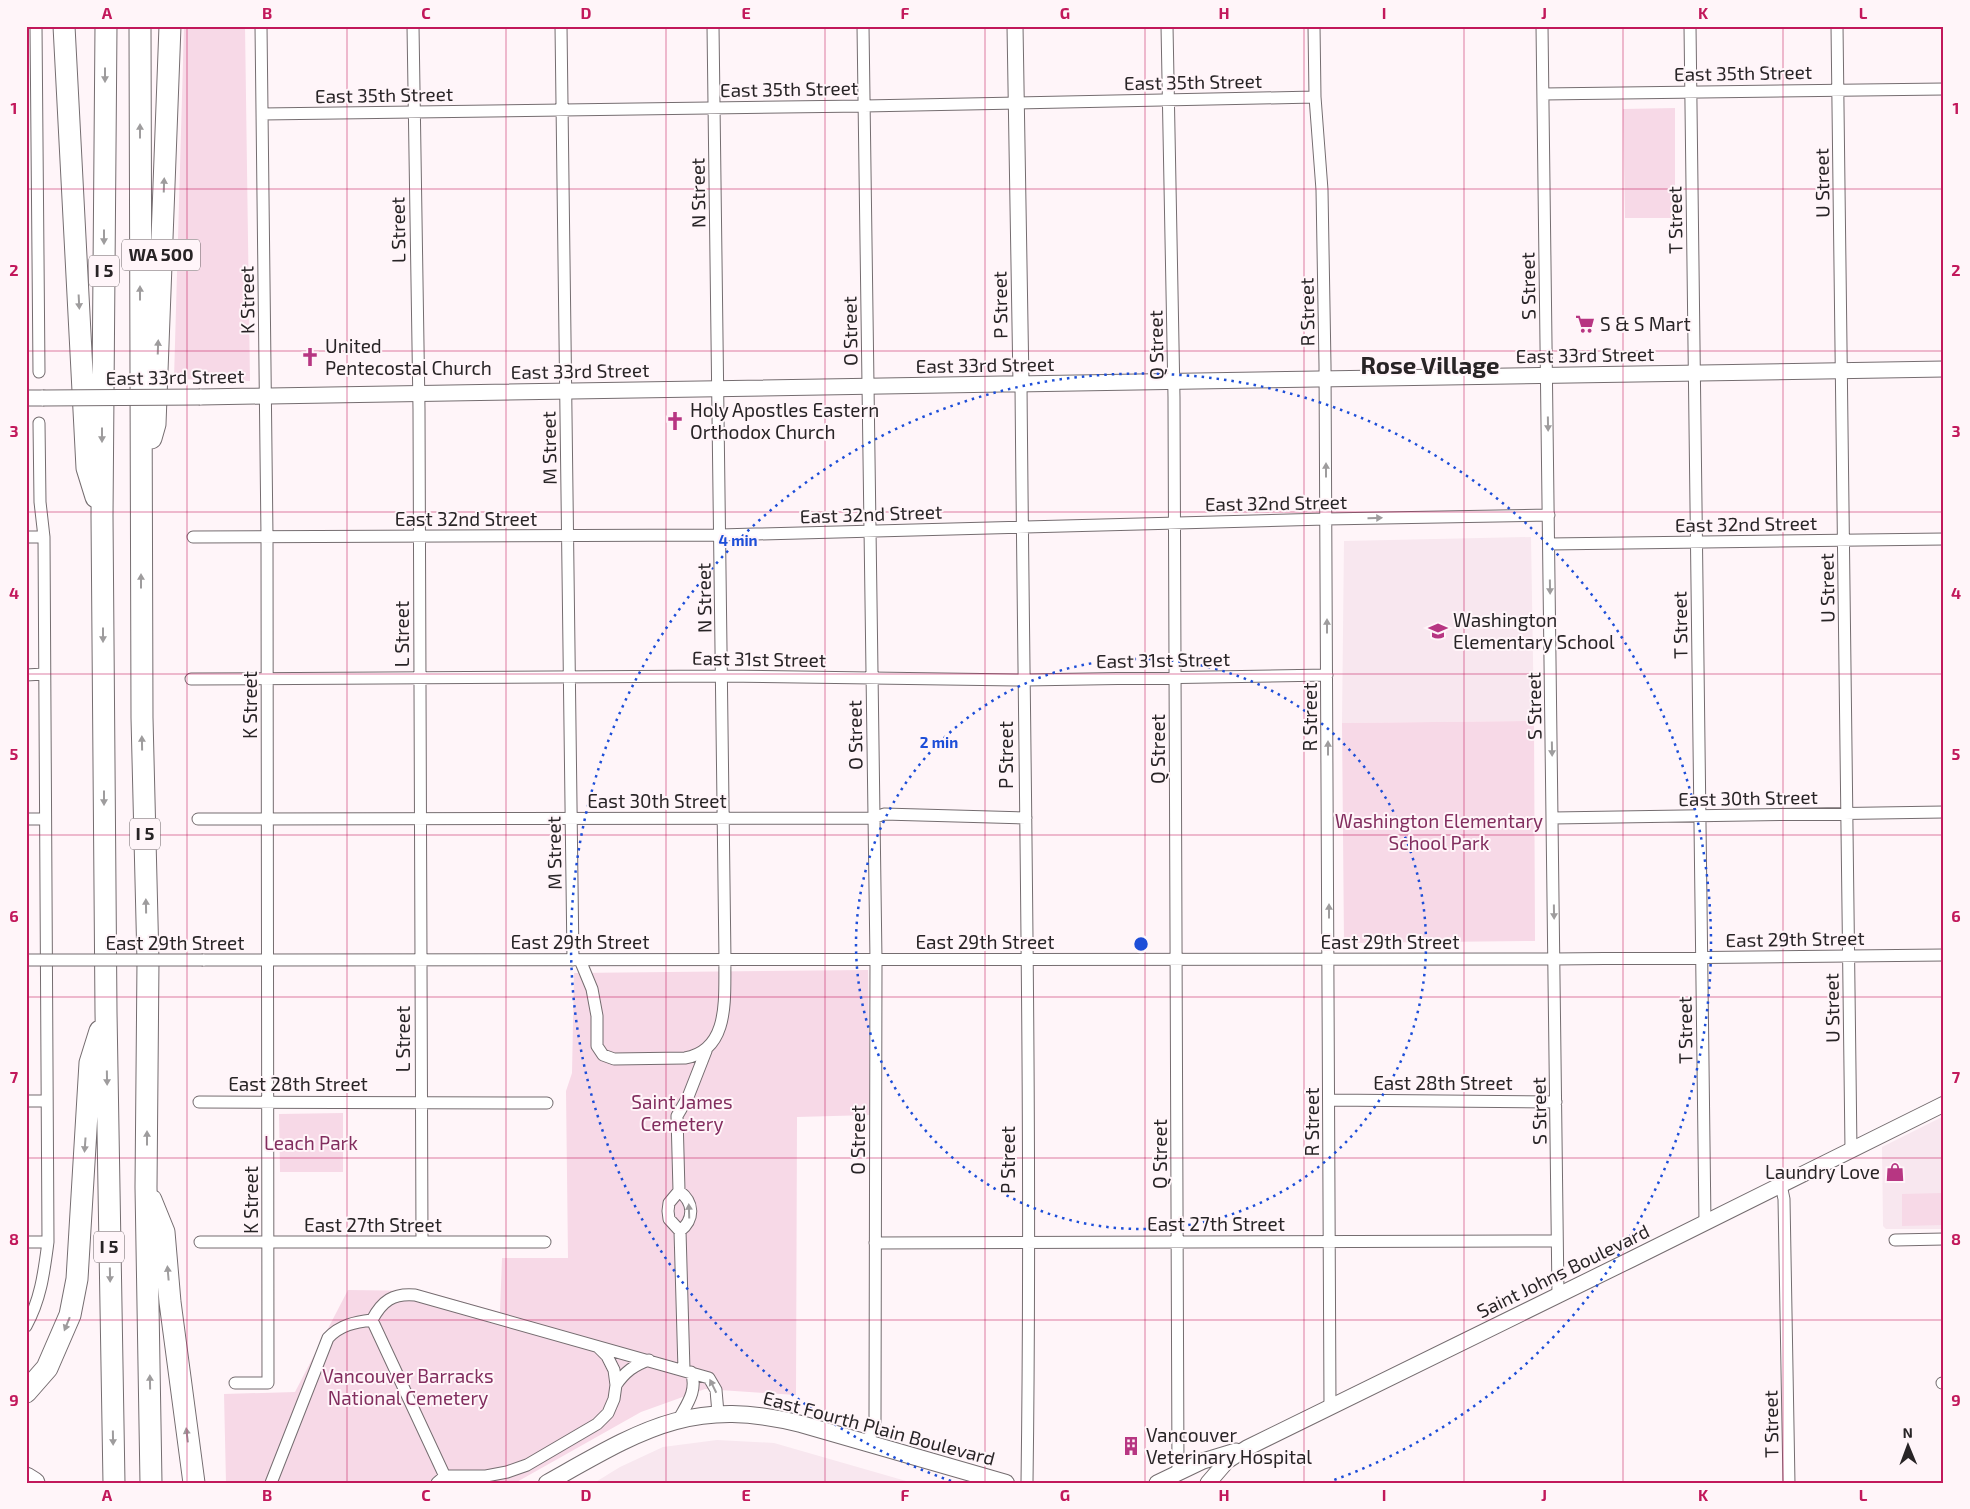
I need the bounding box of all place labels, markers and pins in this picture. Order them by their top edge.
place label: S & S Mart [1600,312,1691,335]
supermarket icon: S & S Mart [1574,313,1596,335]
place label: United Pentecostal Church [325,334,492,379]
church icon: United Pentecostal Church [299,346,321,368]
place label: Holy Apostles Eastern Orthodox Church [690,398,879,443]
church icon: Holy Apostles Eastern Orthodox Church [664,410,686,432]
place label: Washington Elementary School [1453,608,1615,653]
school or university icon: Washington Elementary School [1427,620,1449,642]
centre of rings [1132,935,1150,953]
place label: Laundry Love [1765,1160,1880,1183]
shop icon: Laundry Love [1884,1161,1906,1183]
place label: Vancouver Veterinary Hospital [1146,1423,1312,1468]
building icon: Vancouver Veterinary Hospital [1120,1435,1142,1457]

